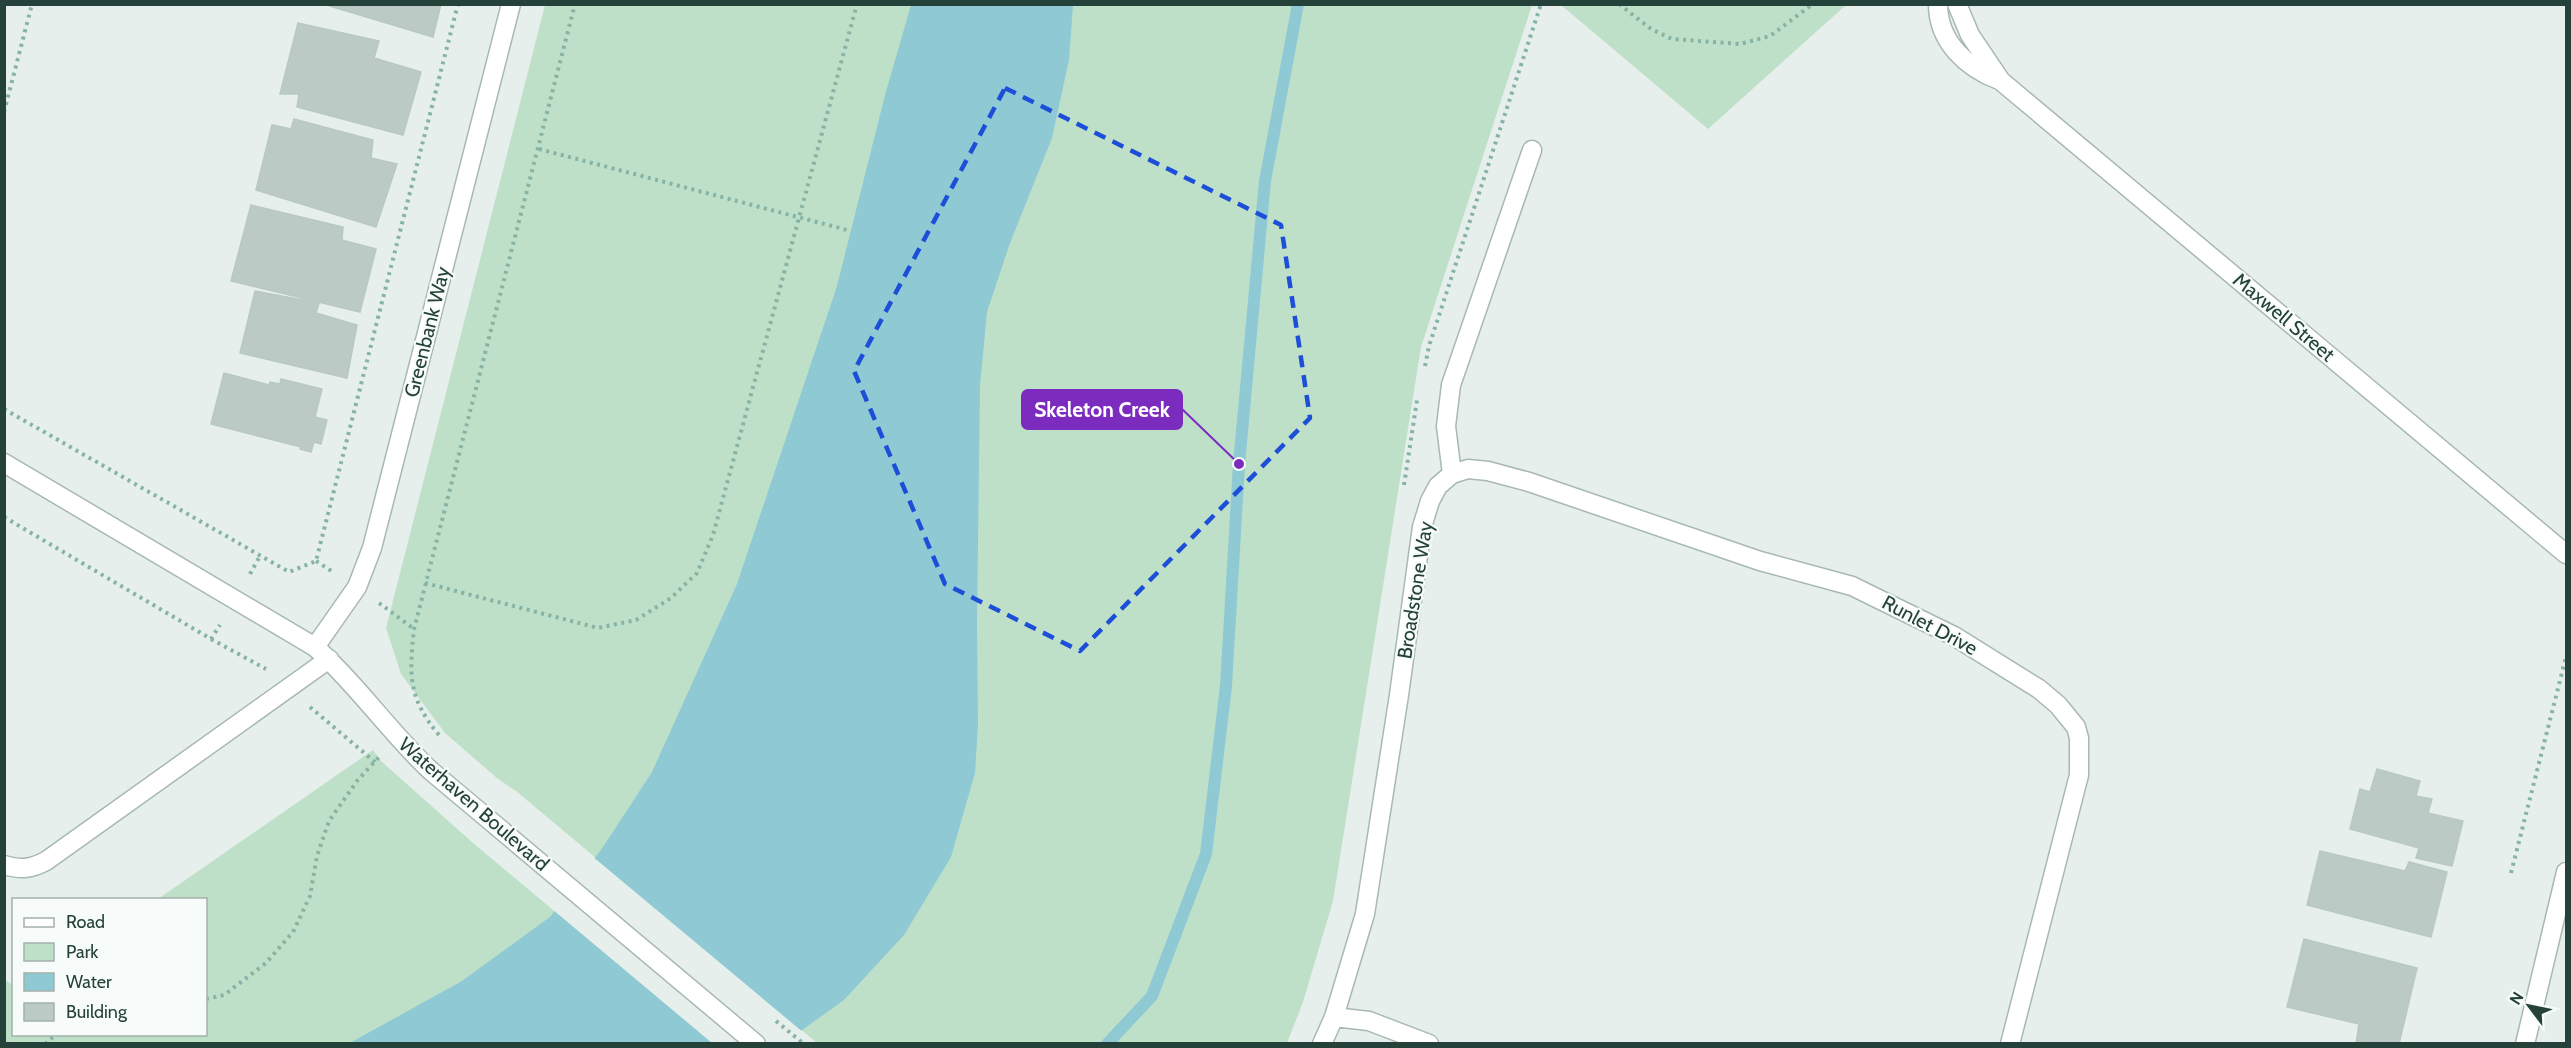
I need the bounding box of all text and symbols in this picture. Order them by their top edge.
street label: Greenbank Way [399,264,455,400]
street label: Maxwell Street [2228,268,2340,367]
callout: Skeleton Creek [1022,390,1182,429]
text: Skeleton Creek [1034,397,1171,422]
street label: Broadstone Way [1392,520,1438,660]
street label: Runlet Drive [1878,590,1982,660]
street label: Waterhaven Boulevard [394,732,554,876]
legend [12,898,207,1036]
text: Road [66,911,105,933]
text: Park [66,941,99,963]
text: Water [66,971,112,993]
north arrow [2499,976,2559,1036]
text: N [2506,988,2528,1008]
text: Building [66,1001,128,1023]

